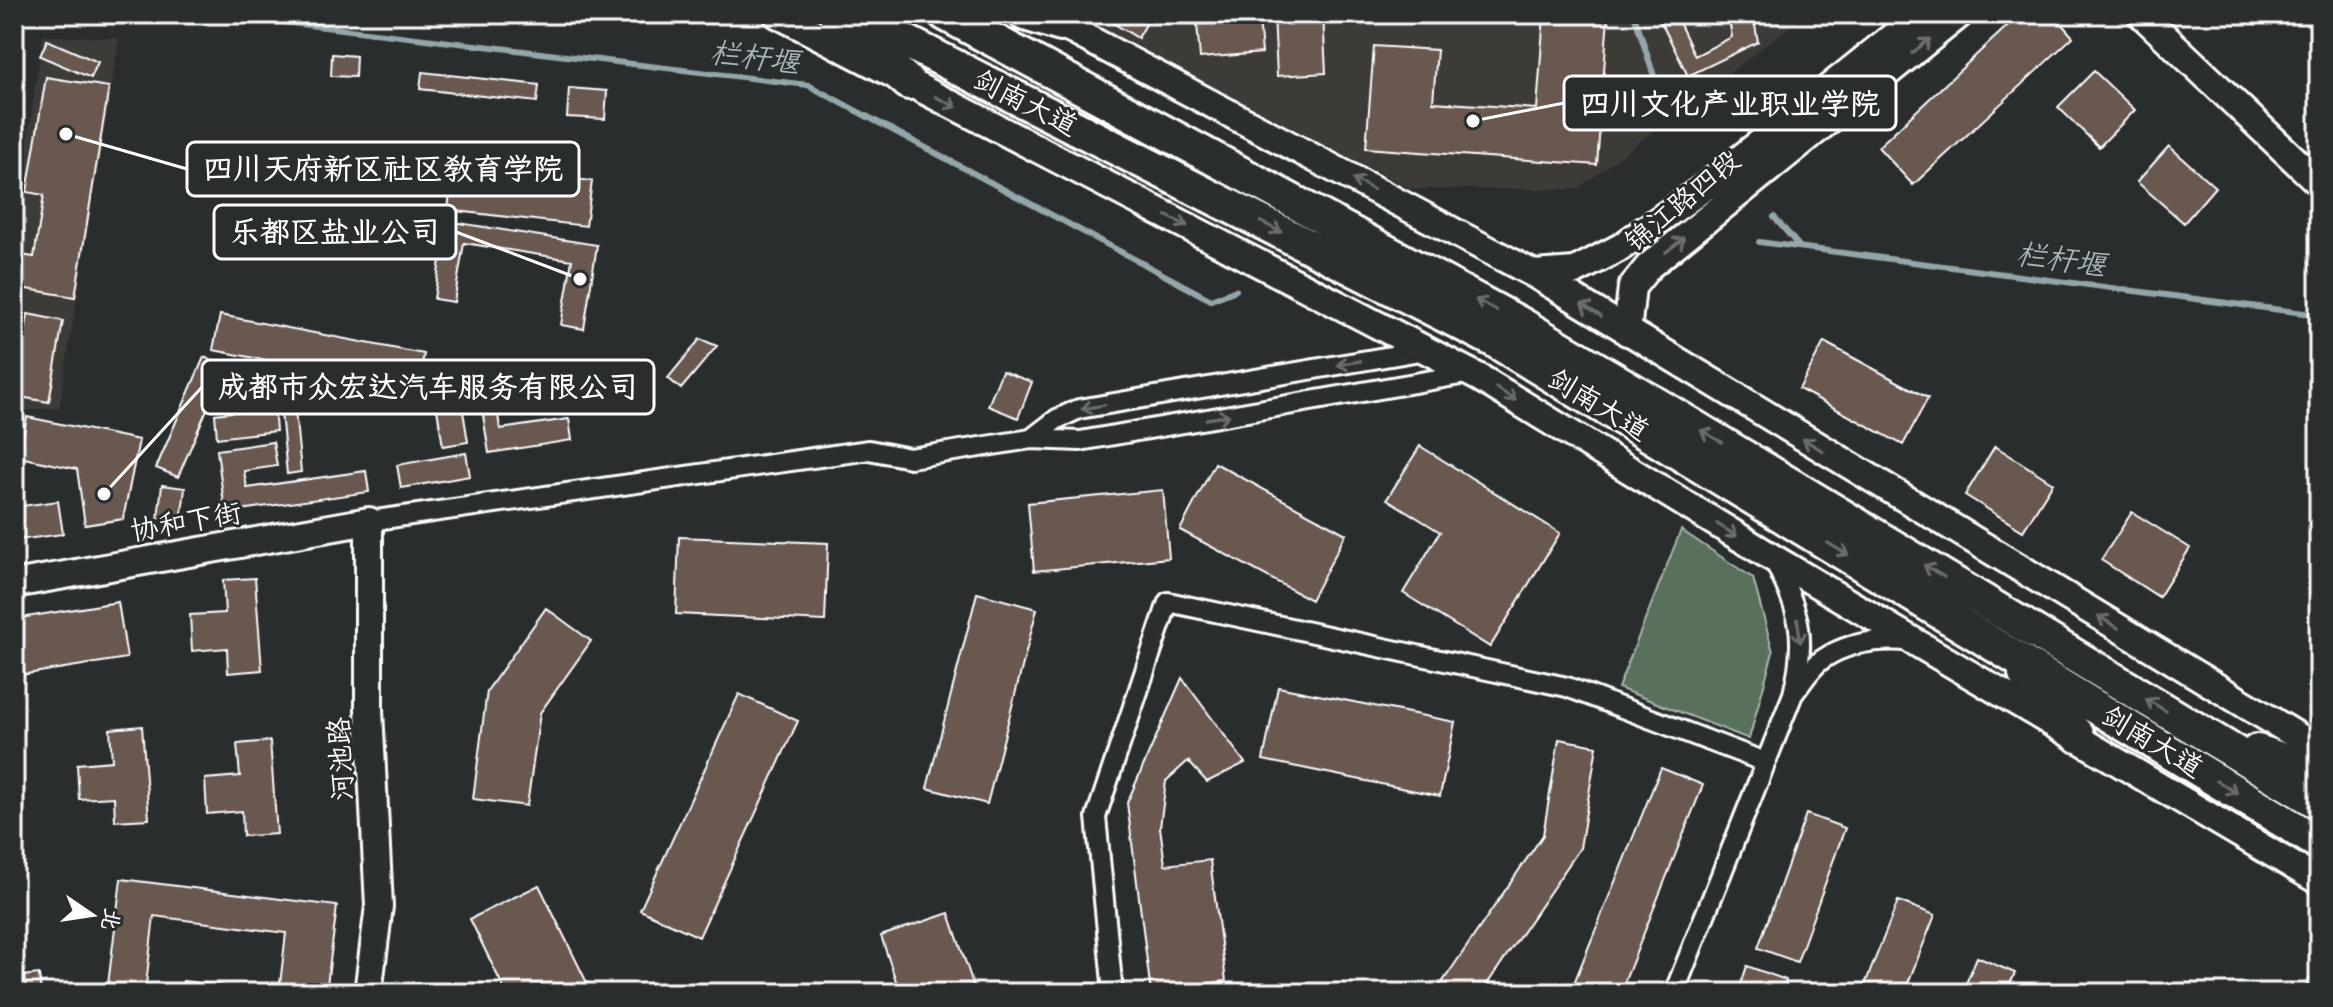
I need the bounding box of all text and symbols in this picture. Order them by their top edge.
water label: 栏杆堰 [708,33,805,81]
one-way arrow [1910,37,1931,55]
street label: 剑南大道 [968,61,1084,143]
callout: 四川文化产业职业学院 [1564,76,1896,130]
text: 四川文化产业职业学院 [1580,85,1880,122]
one-way arrow [933,94,957,110]
callout: 四川天府新区社区教育学院 [187,142,579,196]
street label: 锦江路四段 [1617,142,1747,258]
text: 四川天府新区社区教育学院 [203,150,563,187]
one-way arrow [1352,176,1376,192]
callout: 乐都区盐业公司 [214,205,456,259]
text: 乐都区盐业公司 [230,213,440,250]
one-way arrow [1164,214,1188,229]
one-way arrow [1259,220,1283,236]
water label: 栏杆堰 [2014,234,2111,284]
one-way arrow [1664,236,1685,254]
one-way arrow [1475,297,1499,313]
one-way arrow [1580,301,1603,317]
one-way arrow [1337,356,1363,371]
callout: 成都市众宏达汽车服务有限公司 [202,360,654,414]
street label: 剑南大道 [1542,361,1656,447]
text: 成都市众宏达汽车服务有限公司 [218,368,638,405]
one-way arrow [1494,386,1517,402]
one-way arrow [1081,400,1106,415]
one-way arrow [1205,409,1231,424]
one-way arrow [1700,428,1723,444]
one-way arrow [1802,437,1825,453]
street label: 协和下街 [128,495,244,547]
one-way arrow [1716,522,1738,538]
one-way arrow [1826,542,1849,558]
one-way arrow [1923,562,1946,578]
one-way arrow [2097,614,2120,630]
one-way arrow [1792,618,1807,643]
one-way arrow [2145,697,2168,713]
street label: 剑南大道 [2096,698,2210,784]
street label: 河池路 [321,716,359,802]
one-way arrow [2215,779,2238,795]
north arrow [52,875,132,955]
text: 北 [95,906,127,933]

